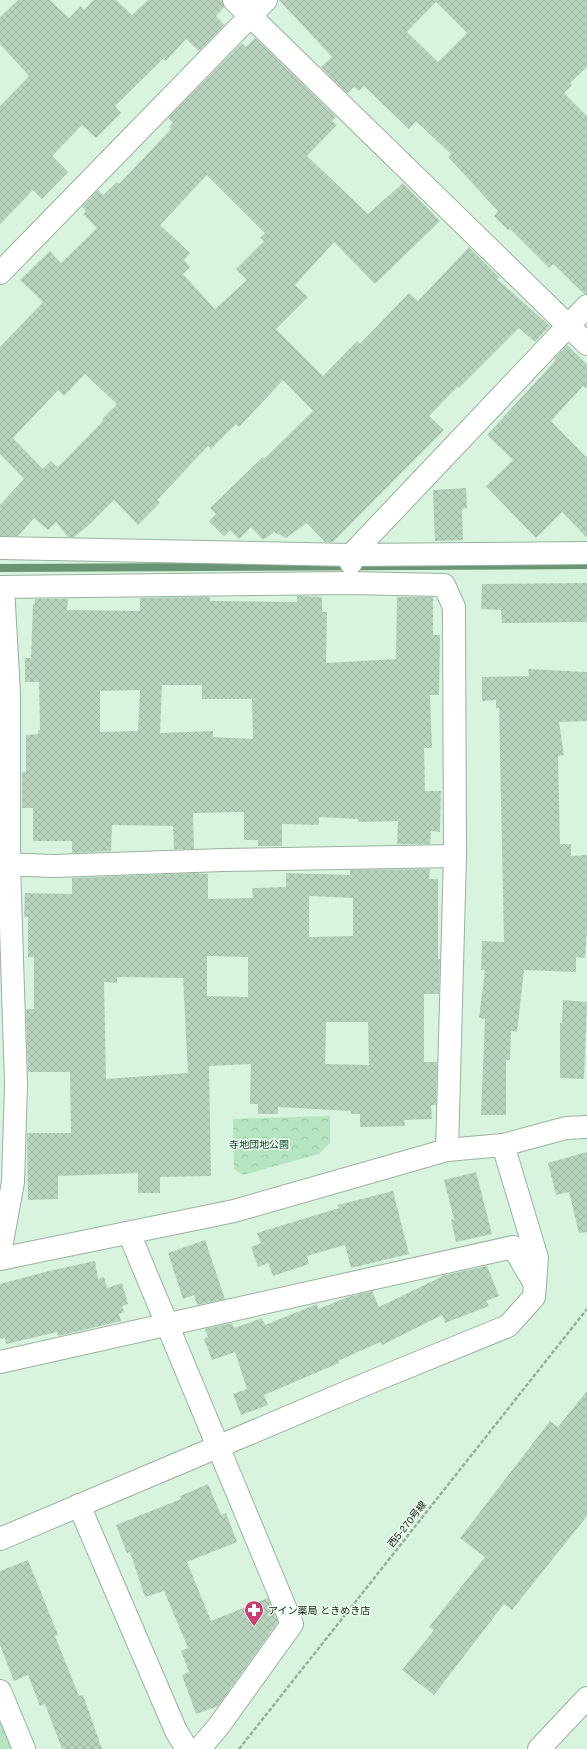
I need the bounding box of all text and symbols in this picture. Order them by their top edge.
park label: 寺地団地公園 [229,1139,289,1150]
street label: 西5-270号線 [386,1499,428,1549]
pharmacy icon: アイン薬局 ときめき店 [243,1599,265,1627]
place label: アイン薬局 ときめき店 [268,1605,370,1616]

